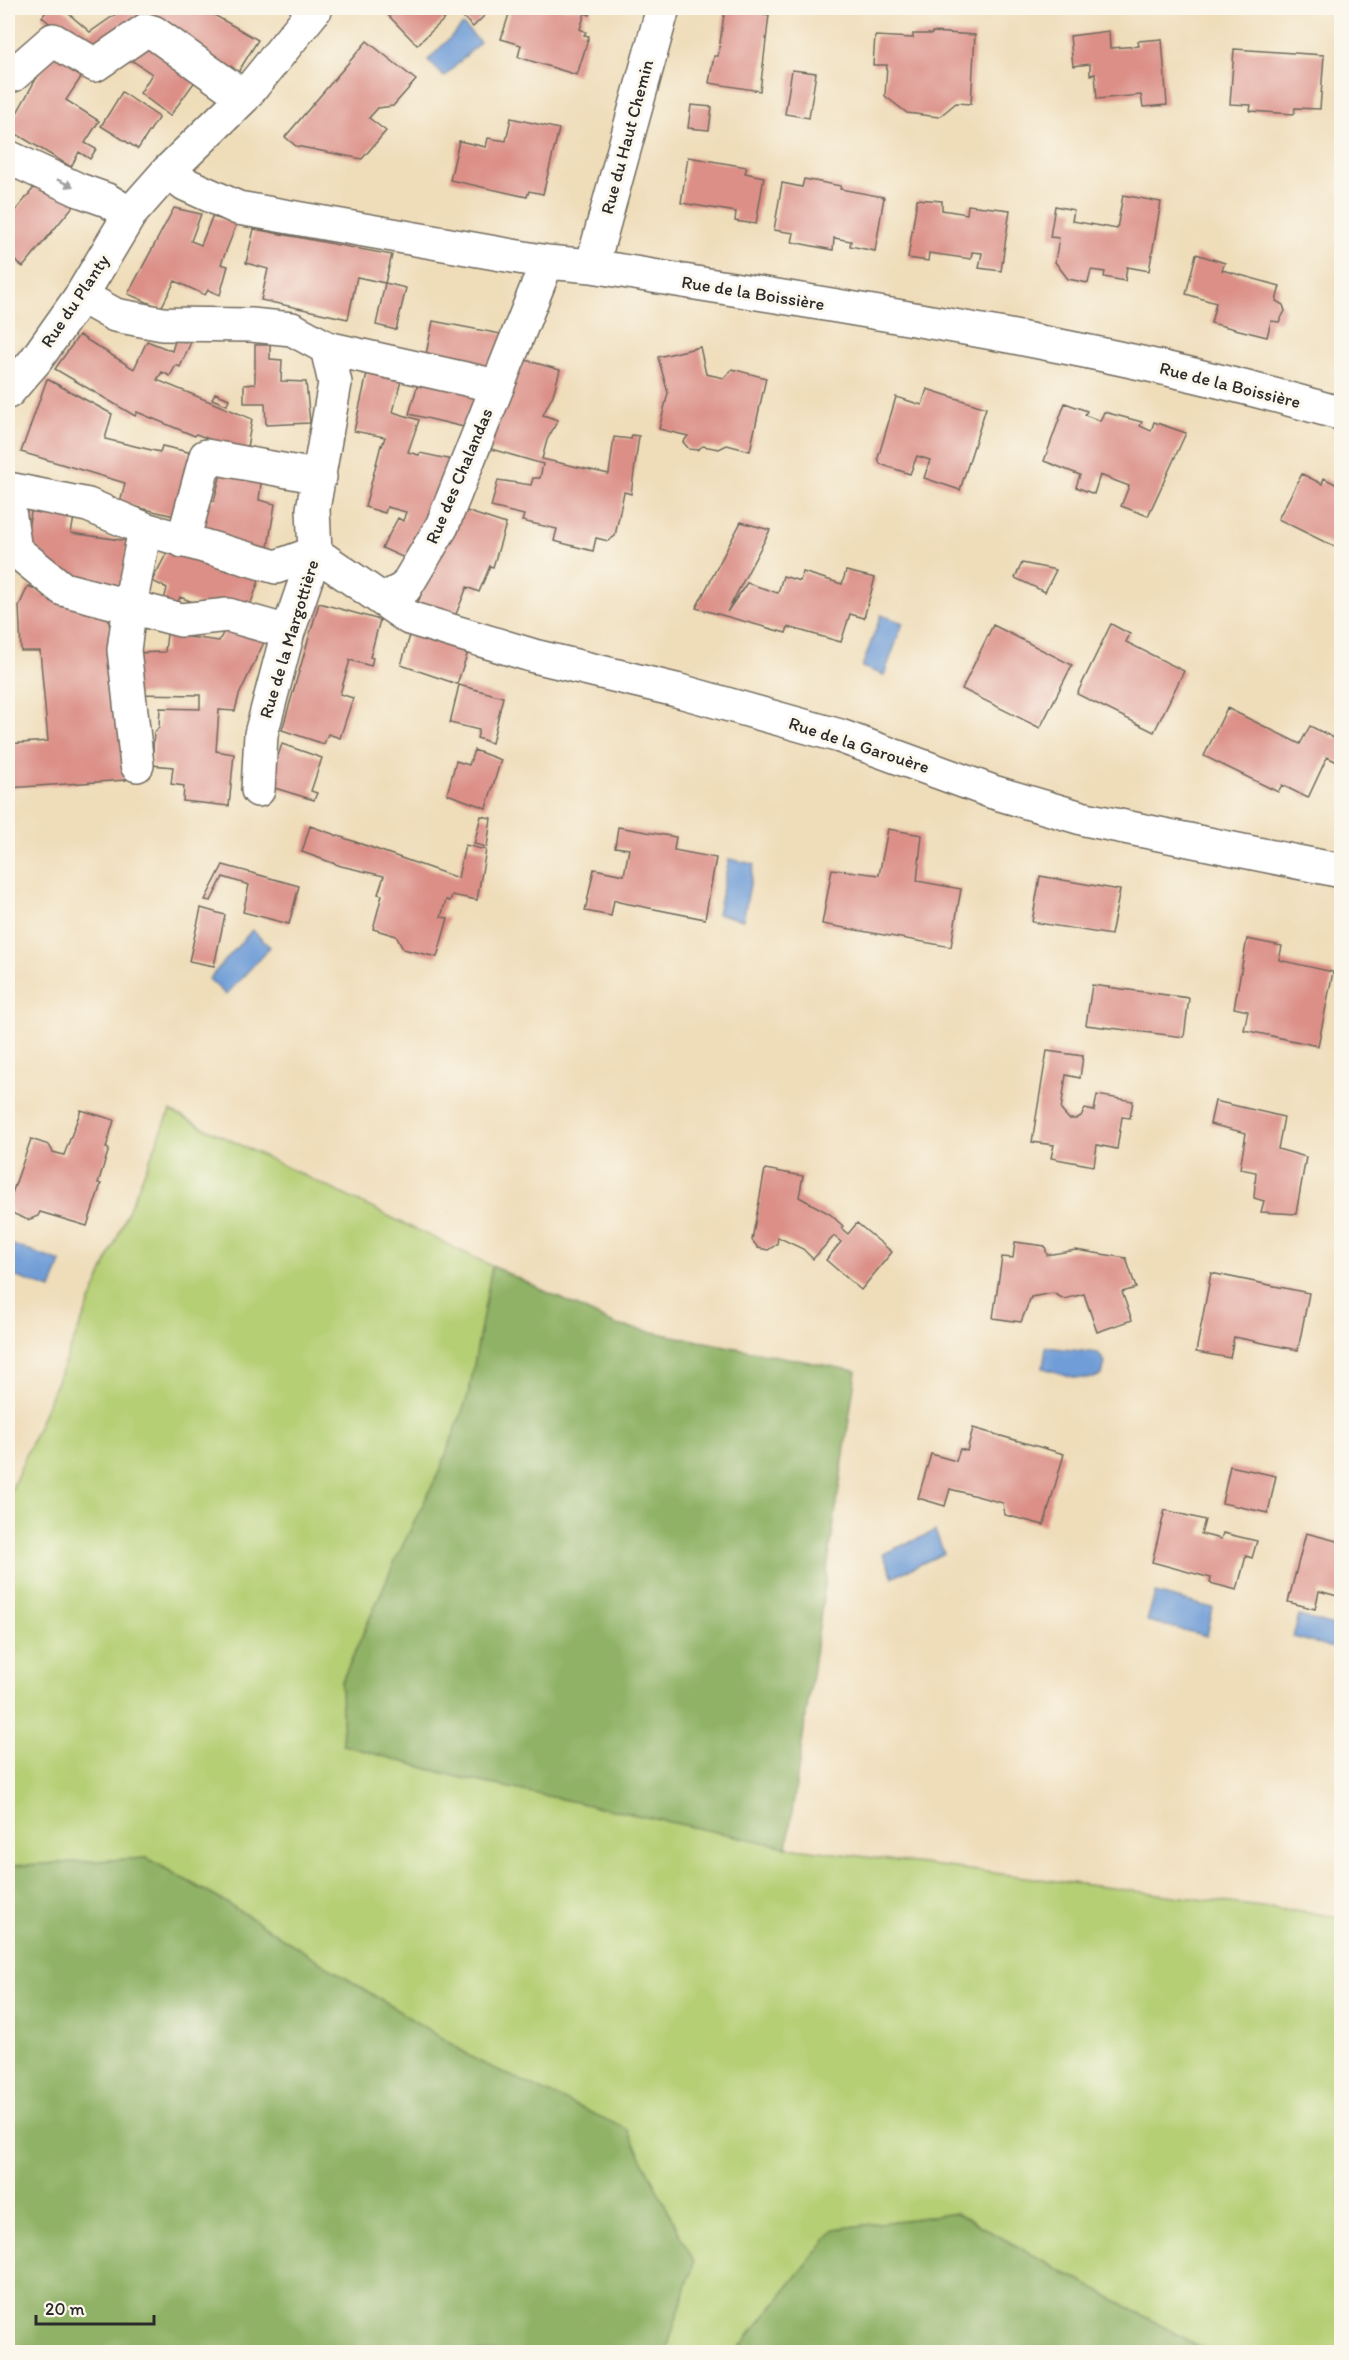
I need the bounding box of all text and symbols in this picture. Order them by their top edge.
street label: Rue du Haut Chemin [596,57,658,217]
one-way arrow [56,179,73,188]
street label: Rue du Planty [36,250,115,352]
street label: Rue de la Boissière [680,271,826,315]
street label: Rue de la Boissière [1157,357,1303,413]
street label: Rue des Chalandas [420,405,498,547]
street label: Rue de la Margottière [254,557,324,721]
street label: Rue de la Garouère [786,712,932,778]
scale bar [36,2288,154,2326]
text: 20 m [45,2298,85,2320]

